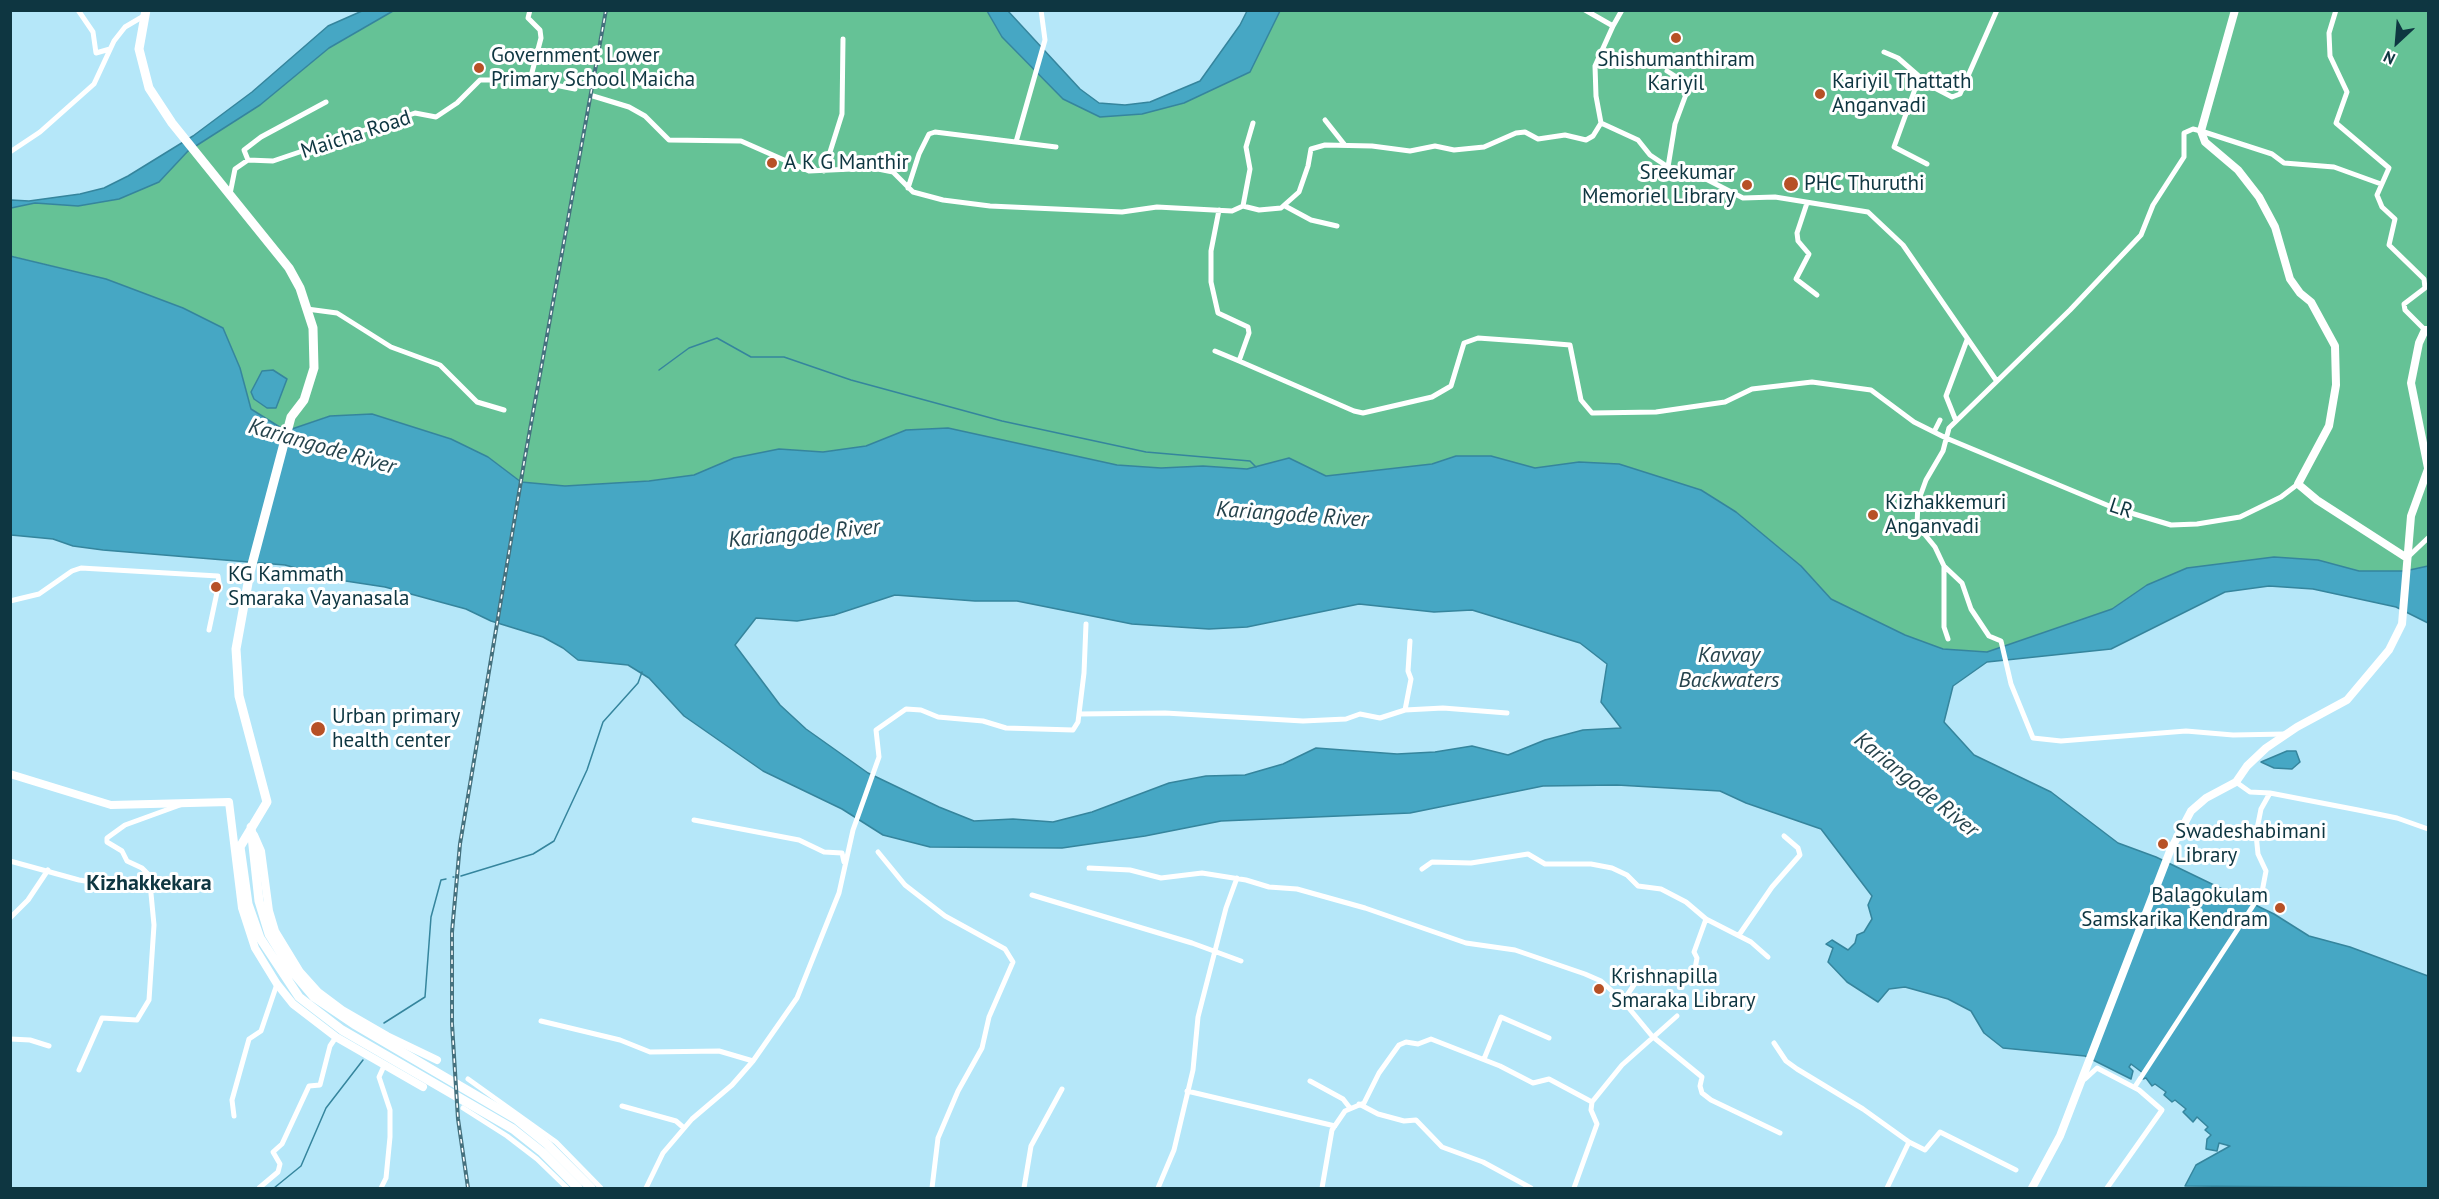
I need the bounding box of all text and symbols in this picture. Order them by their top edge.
north arrow [2367,12,2427,72]
marker: Shishumanthiram Kariyil [1669,31,1683,45]
place label: Government Lower Primary School Maicha [491,43,695,93]
place label: Shishumanthiram Kariyil [1597,47,1755,97]
text: N [2380,47,2398,69]
marker: Government Lower Primary School Maicha [472,61,486,75]
place label: Kariyil Thattath Anganvadi [1832,69,1971,119]
marker: Kariyil Thattath Anganvadi [1813,87,1827,101]
street label: Maicha Road [298,105,414,165]
place label: A K G Manthir [784,150,909,176]
marker: A K G Manthir [765,156,779,170]
place label: Sreekumar Memoriel Library [1582,160,1735,210]
place label: PHC Thuruthi [1804,171,1925,197]
marker: PHC Thuruthi [1782,175,1800,193]
marker: Sreekumar Memoriel Library [1740,178,1754,192]
water label: Kariangode River [245,413,399,481]
place label: Kizhakkemuri Anganvadi [1885,490,2006,540]
street label: LR [2106,493,2136,525]
water label: Kariangode River [1215,497,1369,533]
marker: Kizhakkemuri Anganvadi [1866,508,1880,522]
water label: Kariangode River [727,514,881,554]
place label: KG Kammath Smaraka Vayanasala [228,562,409,612]
marker: KG Kammath Smaraka Vayanasala [209,580,223,594]
water label: Kavvay Backwaters [1679,643,1779,694]
place label: Urban primary health center [332,704,460,754]
marker: Urban primary health center [309,720,327,738]
water label: Kariangode River [1849,727,1983,843]
place label: Swadeshabimani Library [2175,819,2326,869]
marker: Swadeshabimani Library [2156,837,2170,851]
district label: Kizhakkekara [86,871,212,897]
place label: Balagokulam Samskarika Kendram [2081,883,2268,933]
marker: Balagokulam Samskarika Kendram [2273,901,2287,915]
place label: Krishnapilla Smaraka Library [1611,964,1756,1014]
marker: Krishnapilla Smaraka Library [1592,982,1606,996]

